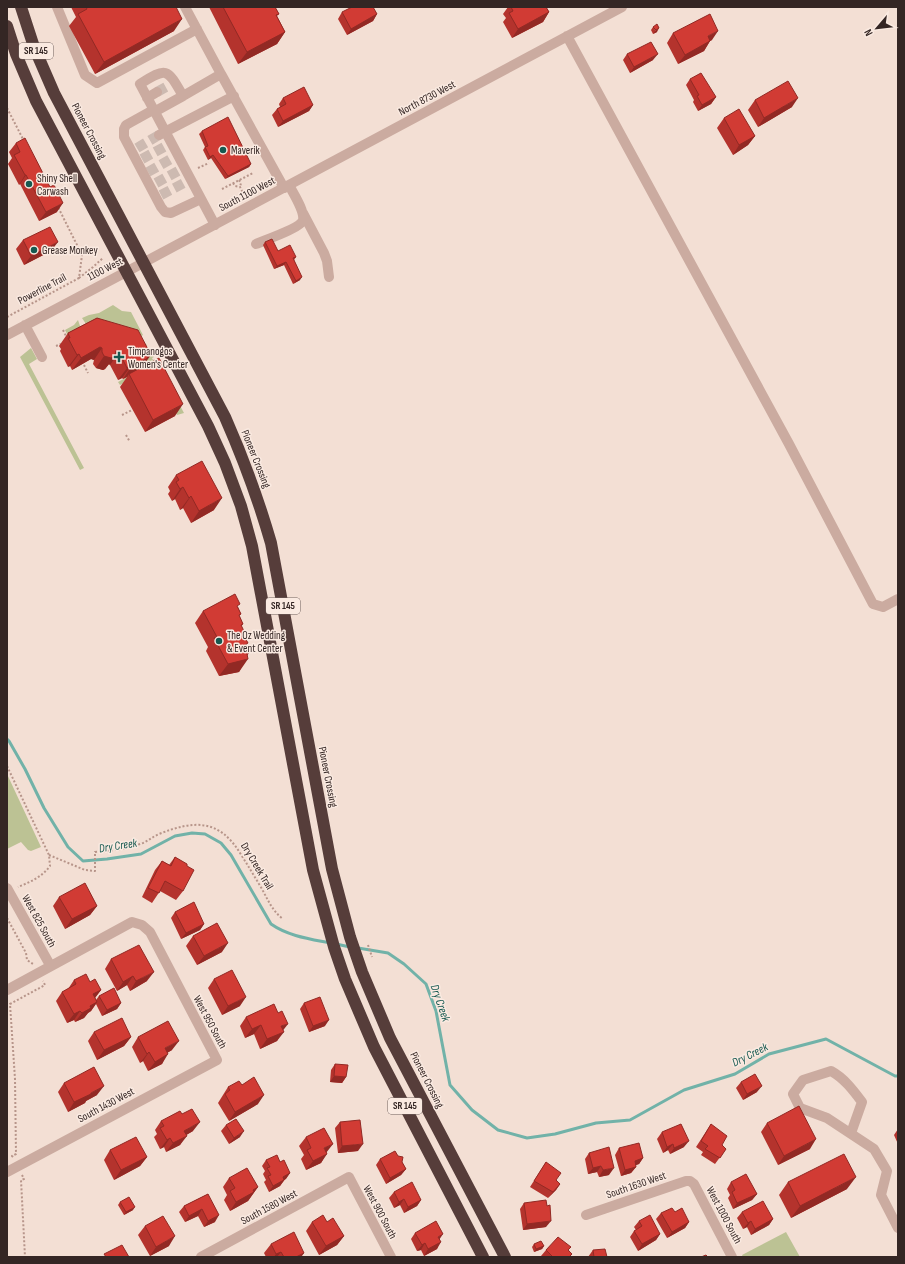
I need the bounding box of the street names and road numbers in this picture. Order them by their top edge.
road number: SR 145 [19,43,53,59]
street label: North 8730 West [396,77,458,118]
street label: Pioneer Crossing [69,101,109,162]
street label: South 1100 West [217,173,278,214]
street label: 1100 West [85,254,125,283]
street label: Powerline Trail [16,271,68,307]
street label: Pioneer Crossing [238,428,274,490]
road number: SR 145 [266,598,300,614]
street label: Pioneer Crossing [316,746,340,809]
street label: Dry Creek Trail [238,840,276,892]
street label: West 825 South [19,892,59,950]
street label: West 950 South [191,993,230,1051]
street label: Pioneer Crossing [407,1050,447,1111]
street label: South 1430 West [76,1084,137,1125]
road number: SR 145 [388,1098,422,1114]
street label: South 1630 West [604,1169,668,1201]
street label: West 900 South [360,1183,400,1241]
street label: West 1000 South [704,1184,745,1246]
street label: South 1580 West [239,1186,300,1227]

